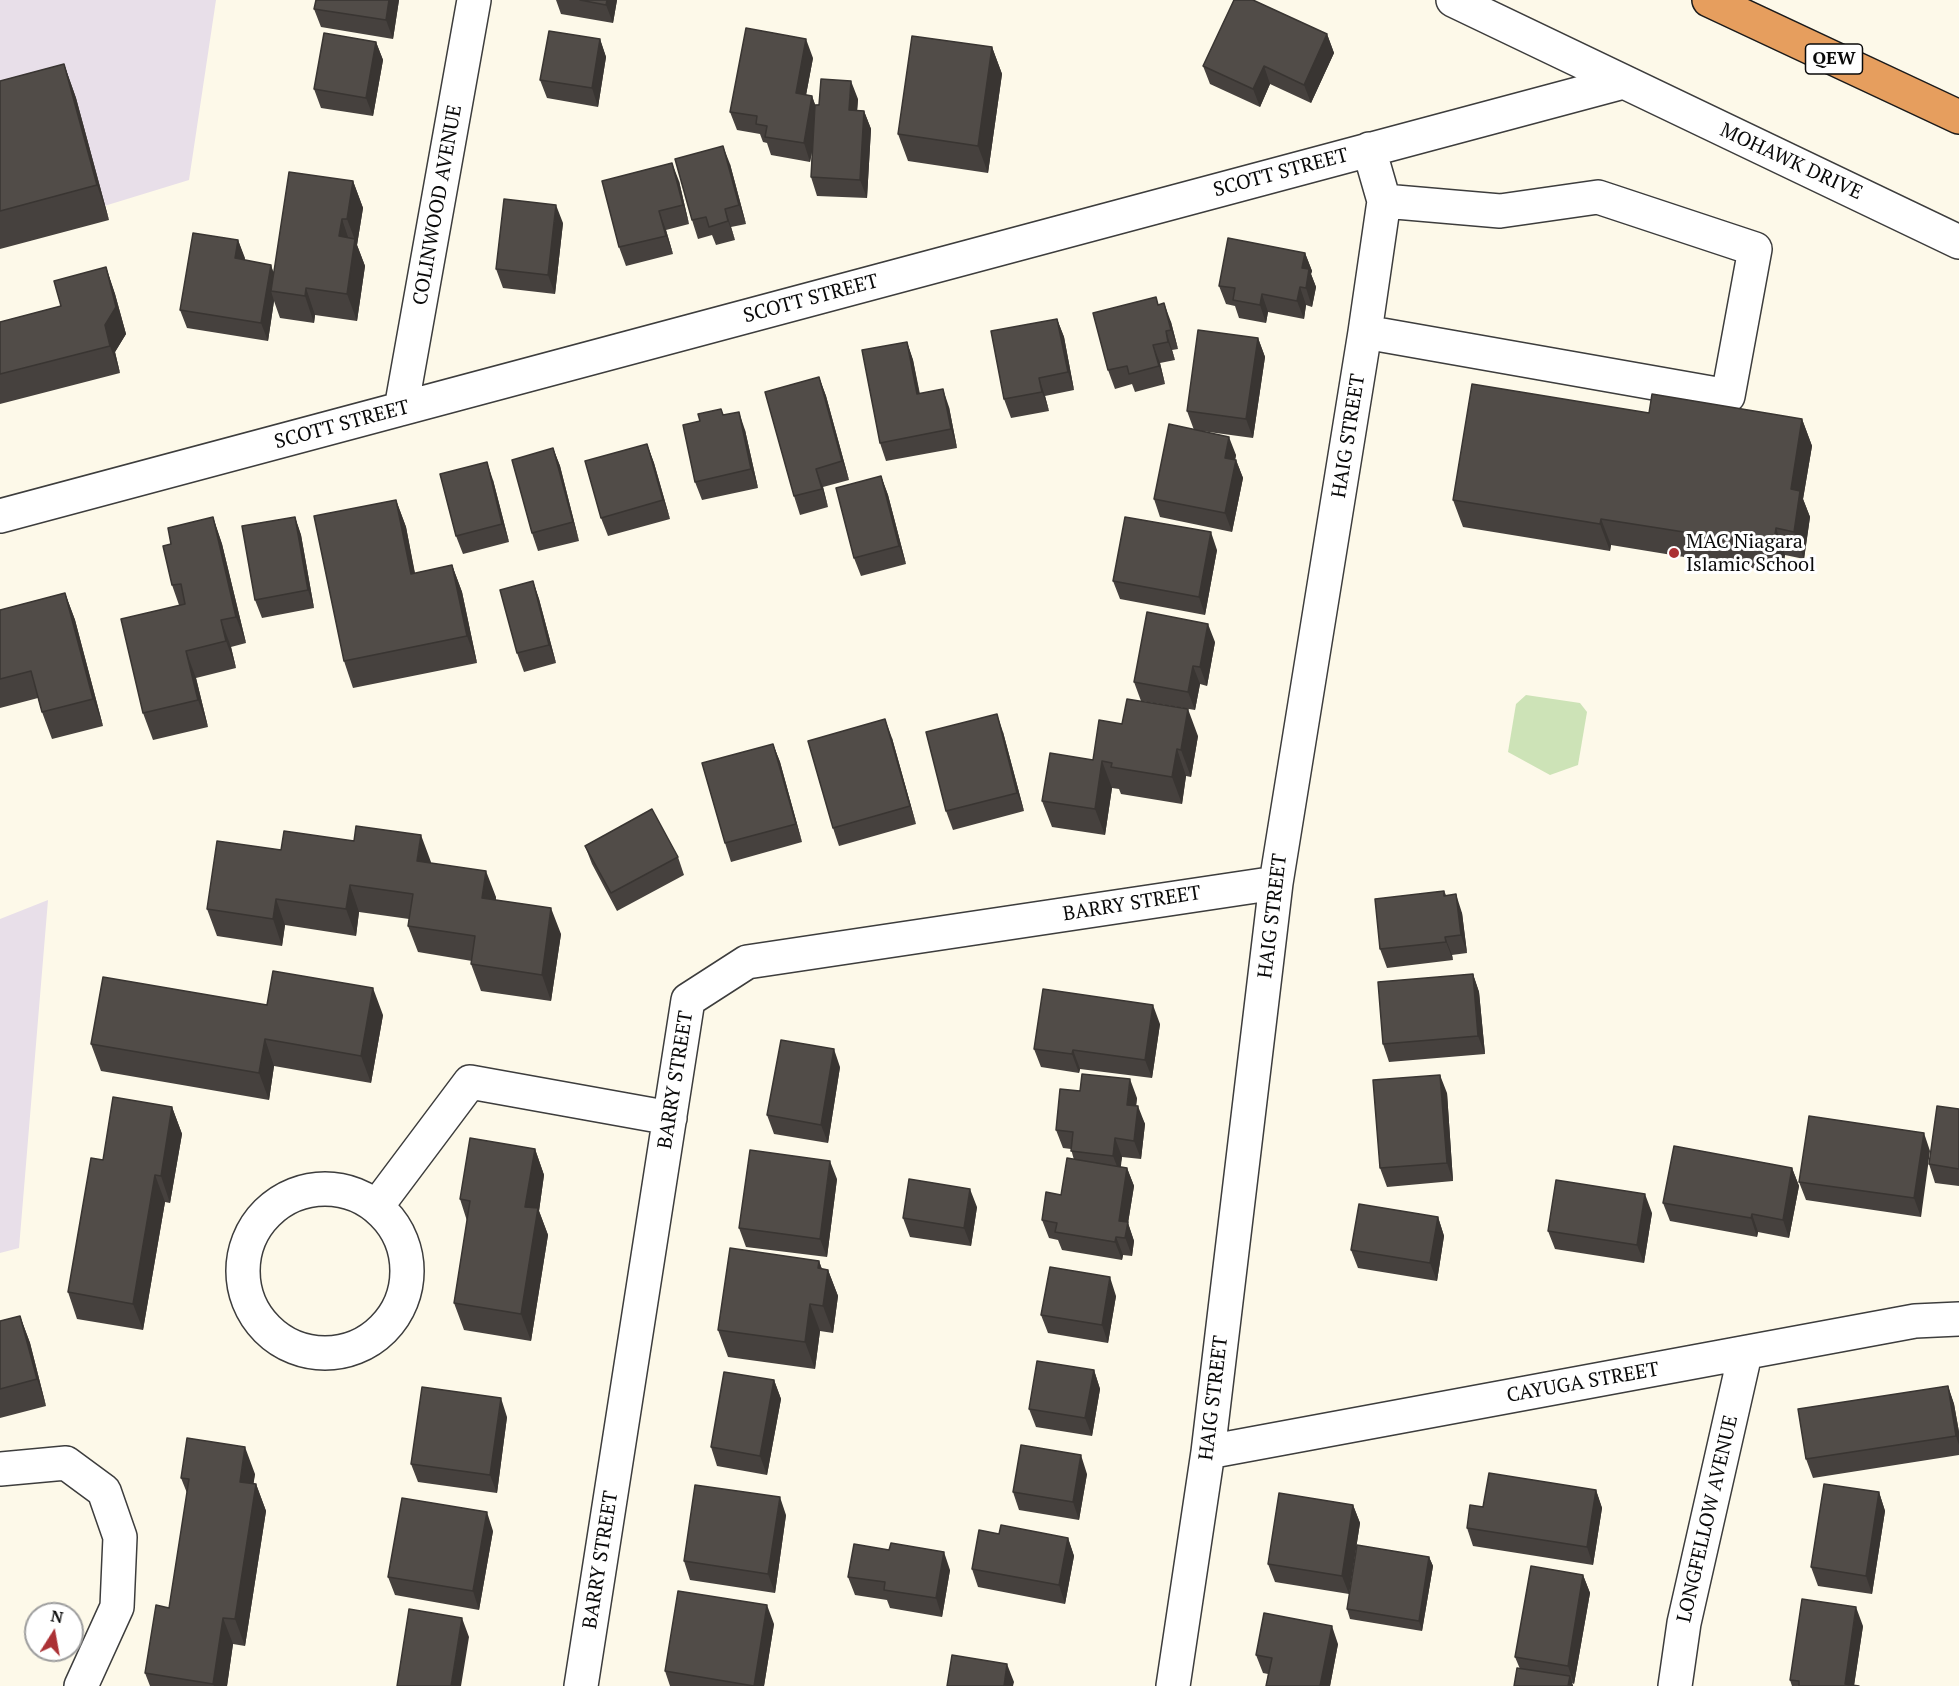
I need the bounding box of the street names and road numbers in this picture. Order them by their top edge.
road number: QEW [1806,44,1862,74]
street label: COLINWOOD AVENUE [409,103,467,307]
street label: MOHAWK DRIVE [1716,119,1866,205]
street label: SCOTT STREET [1211,143,1351,203]
street label: SCOTT STREET [741,269,881,329]
street label: HAIG STREET [1327,372,1371,500]
street label: SCOTT STREET [272,395,412,455]
street label: HAIG STREET [1253,852,1293,980]
street label: BARRY STREET [1061,881,1203,927]
street label: BARRY STREET [653,1009,699,1151]
street label: HAIG STREET [1194,1334,1234,1462]
street label: CAYUGA STREET [1505,1358,1661,1408]
street label: LONGFELLOW AVENUE [1672,1413,1744,1625]
street label: BARRY STREET [578,1489,624,1631]

